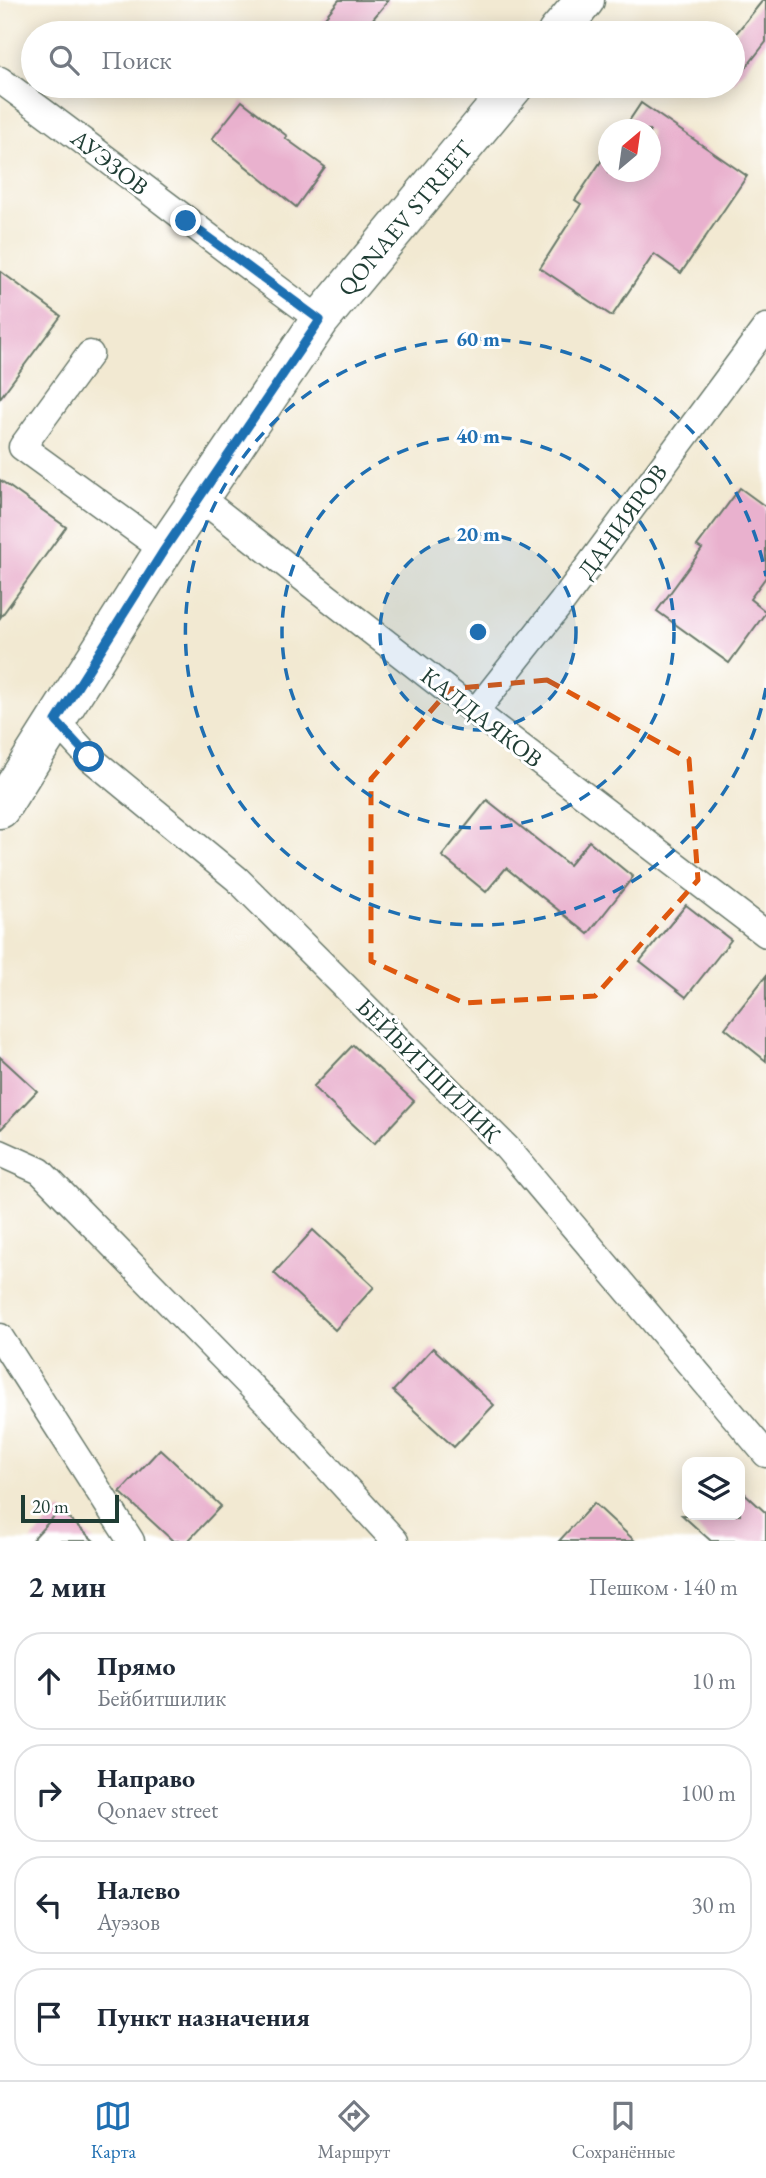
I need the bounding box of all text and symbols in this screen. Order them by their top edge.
search box [21,21,745,98]
icon: search [45,41,83,79]
text: Поиск [101,43,172,77]
north arrow [598,119,661,182]
street label: АУЭЗОВ [64,121,155,202]
street label: QONAEV STREET [331,133,480,302]
route end [170,205,201,236]
text: 60 m [456,325,500,352]
text: 40 m [456,422,500,449]
street label: ДАНИЯРОВ [570,458,674,584]
text: 20 m [456,520,500,547]
centre of rings [466,620,490,644]
street label: КАЛДАЯКОВ [415,660,549,774]
route start [73,741,104,772]
street label: БЕЙБИТШИЛИК [350,991,508,1149]
map controls [682,1457,745,1520]
button: layers [682,1457,745,1520]
scale bar [21,1492,119,1524]
text: 20 m [32,1494,69,1519]
text: 2 мин [28,1567,106,1606]
text: Пешком · 140 m [589,1572,738,1602]
text: Прямо [97,1649,176,1683]
icon: ahead [30,1662,68,1700]
text: 10 m [691,1666,736,1696]
text: Бейбитшилик [97,1683,226,1713]
text: Направо [97,1761,195,1795]
icon: right [30,1774,68,1812]
text: 100 m [680,1778,736,1808]
text: Qonaev street [97,1795,218,1825]
text: Налево [97,1873,180,1907]
icon: left [30,1886,68,1924]
text: 30 m [691,1890,736,1920]
text: Ауэзов [97,1907,160,1937]
icon: arrive [30,1998,68,2036]
text: Пункт назначения [97,2000,310,2034]
tab: Карта [91,2097,136,2164]
tab: Маршрут [317,2097,390,2164]
tab: Сохранённые [572,2097,675,2164]

